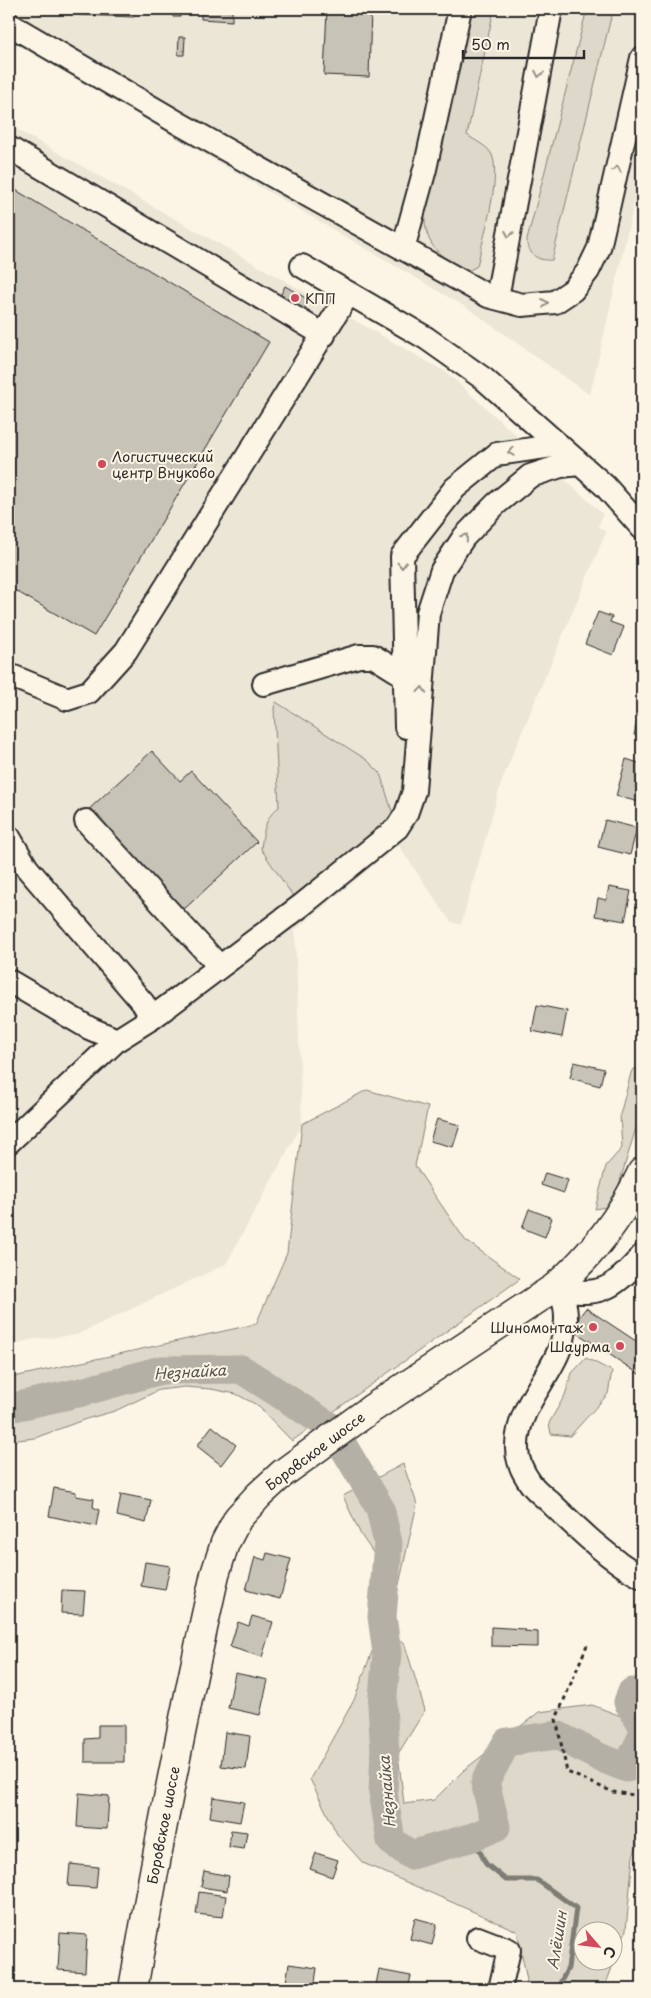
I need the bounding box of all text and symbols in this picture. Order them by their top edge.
scale bar [463,28,585,60]
text: 50 m [471,32,510,55]
one-way arrow [534,69,544,78]
one-way arrow [611,164,622,173]
one-way arrow [505,229,515,238]
place label: КПП [305,288,336,309]
marker: КПП [289,292,301,304]
one-way arrow [541,298,549,309]
place label: Логистический центр Внуково [112,446,215,483]
one-way arrow [506,447,515,457]
marker: Логистический центр Внуково [96,458,108,470]
one-way arrow [459,534,467,543]
one-way arrow [397,561,407,569]
one-way arrow [416,686,427,694]
place label: Шиномонтаж [490,1317,584,1338]
marker: Шиномонтаж [587,1321,599,1333]
place label: Шаурма [550,1336,610,1357]
marker: Шаурма [614,1340,626,1352]
water label: Незнайка [153,1358,227,1384]
street label: Боровское шоссе [261,1407,369,1495]
water label: Незнайка [371,1754,401,1829]
street label: Боровское шоссе [141,1764,185,1886]
water label: Алёшин [540,1908,572,1971]
north arrow [574,1920,624,1970]
text: С [598,1943,622,1962]

